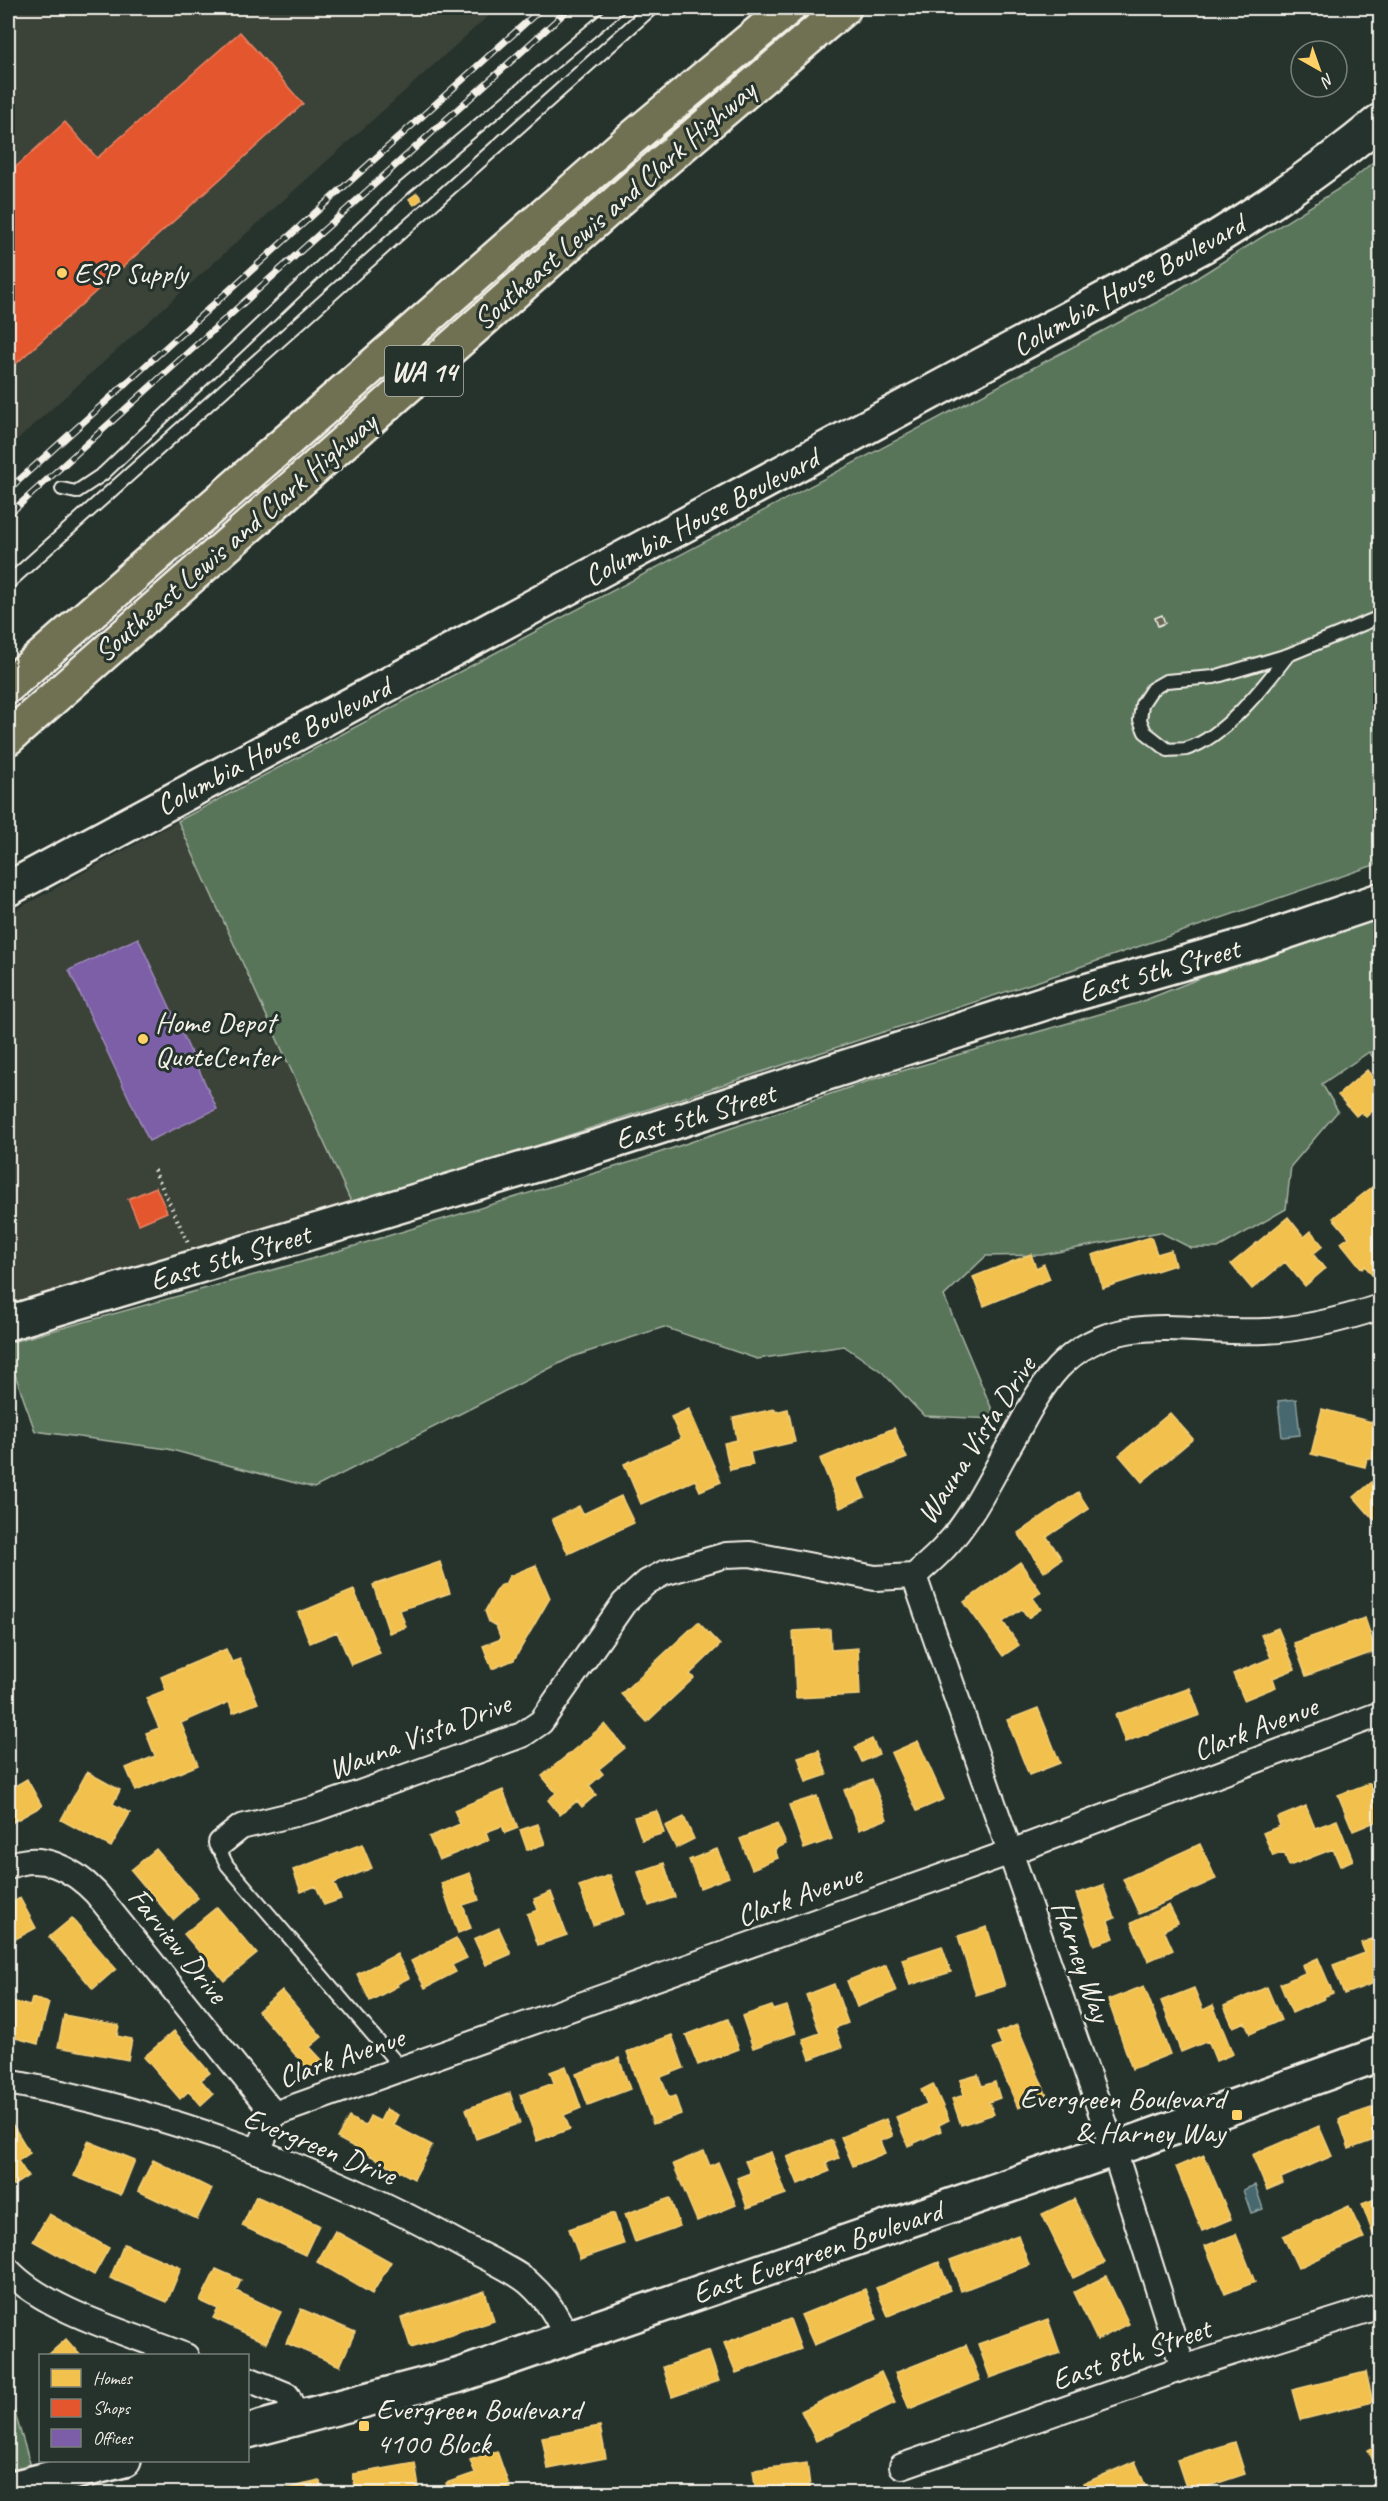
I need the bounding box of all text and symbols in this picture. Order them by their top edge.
north arrow [1289,39,1349,99]
text: N [1315,69,1338,93]
street label: Southeast Lewis and Clark Highway [465,70,765,338]
street label: Columbia House Boulevard [1005,203,1255,365]
place label: ESP Supply [74,254,190,292]
marker: ESP Supply [55,266,69,280]
road number: WA 14 [385,346,463,396]
street label: Southeast Lewis and Clark Highway [86,402,386,670]
street label: Columbia House Boulevard [577,437,829,595]
street label: Columbia House Boulevard [149,666,401,824]
street label: East 5th Street [1074,928,1247,1011]
place label: Home Depot QuoteCenter [155,1003,283,1075]
marker: Home Depot QuoteCenter [136,1032,150,1046]
street label: East 5th Street [610,1073,783,1158]
street label: East 5th Street [145,1214,318,1299]
street label: Wauna Vista Drive [908,1347,1045,1531]
street label: Wauna Vista Drive [323,1683,518,1788]
street label: Clark Avenue [1187,1686,1325,1769]
street label: Clark Avenue [731,1854,869,1935]
street label: Farview Drive [120,1879,238,2013]
street label: Harney Way [1044,1895,1121,2029]
street label: Clark Avenue [273,2017,411,2096]
place label: Evergreen Boulevard & Harney Way [1020,2079,1229,2151]
street label: Evergreen Drive [238,2098,404,2195]
marker: Evergreen Boulevard & Harney Way [1230,2108,1244,2122]
street label: East Evergreen Boulevard [687,2190,951,2313]
street label: East 8th Street [1047,2308,1218,2399]
legend [39,2354,249,2462]
text: Homes [93,2367,133,2389]
place label: Evergreen Boulevard 4100 Block [376,2390,585,2462]
text: Shops [93,2397,132,2419]
marker: Evergreen Boulevard 4100 Block [357,2419,371,2433]
text: Offices [93,2427,134,2449]

